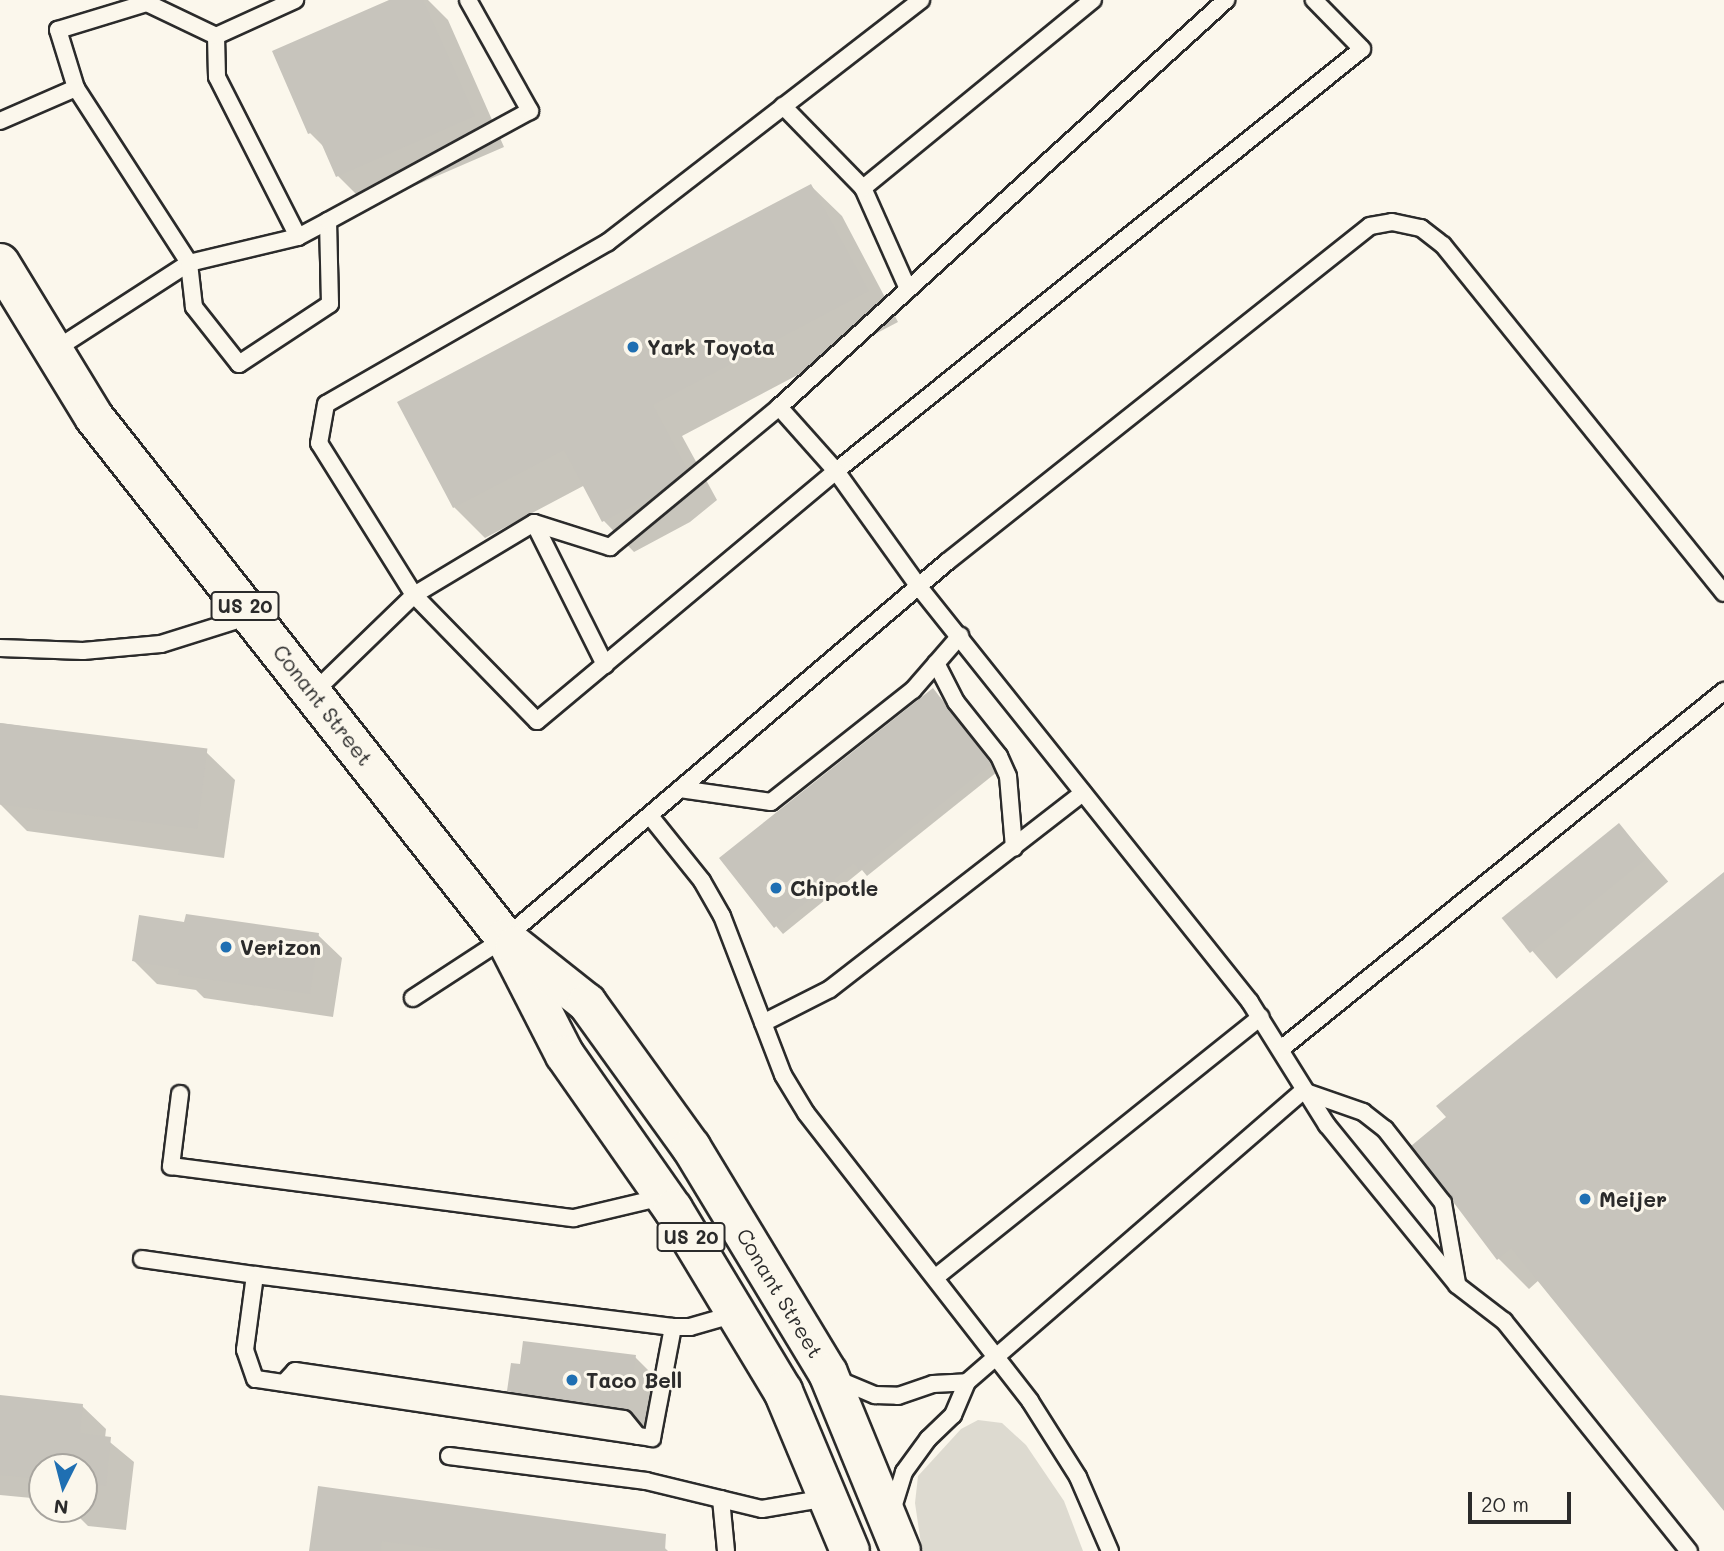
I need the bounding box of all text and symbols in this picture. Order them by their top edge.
place label: Yark Toyota [647,334,775,360]
marker: Yark Toyota [625,339,641,355]
road number: US 20 [210,590,280,622]
street label: Conant Street [268,639,378,771]
place label: Chipotle [790,875,878,901]
marker: Chipotle [768,880,784,896]
place label: Verizon [240,934,321,960]
marker: Verizon [218,939,234,955]
place label: Meijer [1599,1186,1667,1212]
marker: Meijer [1577,1191,1593,1207]
road number: US 20 [656,1222,726,1252]
street label: Conant Street [731,1224,829,1362]
place label: Taco Bell [586,1367,682,1393]
marker: Taco Bell [564,1372,580,1388]
north arrow [28,1453,98,1523]
scale bar [1472,1478,1575,1522]
text: 20 m [1481,1490,1529,1517]
text: N [52,1494,69,1521]

